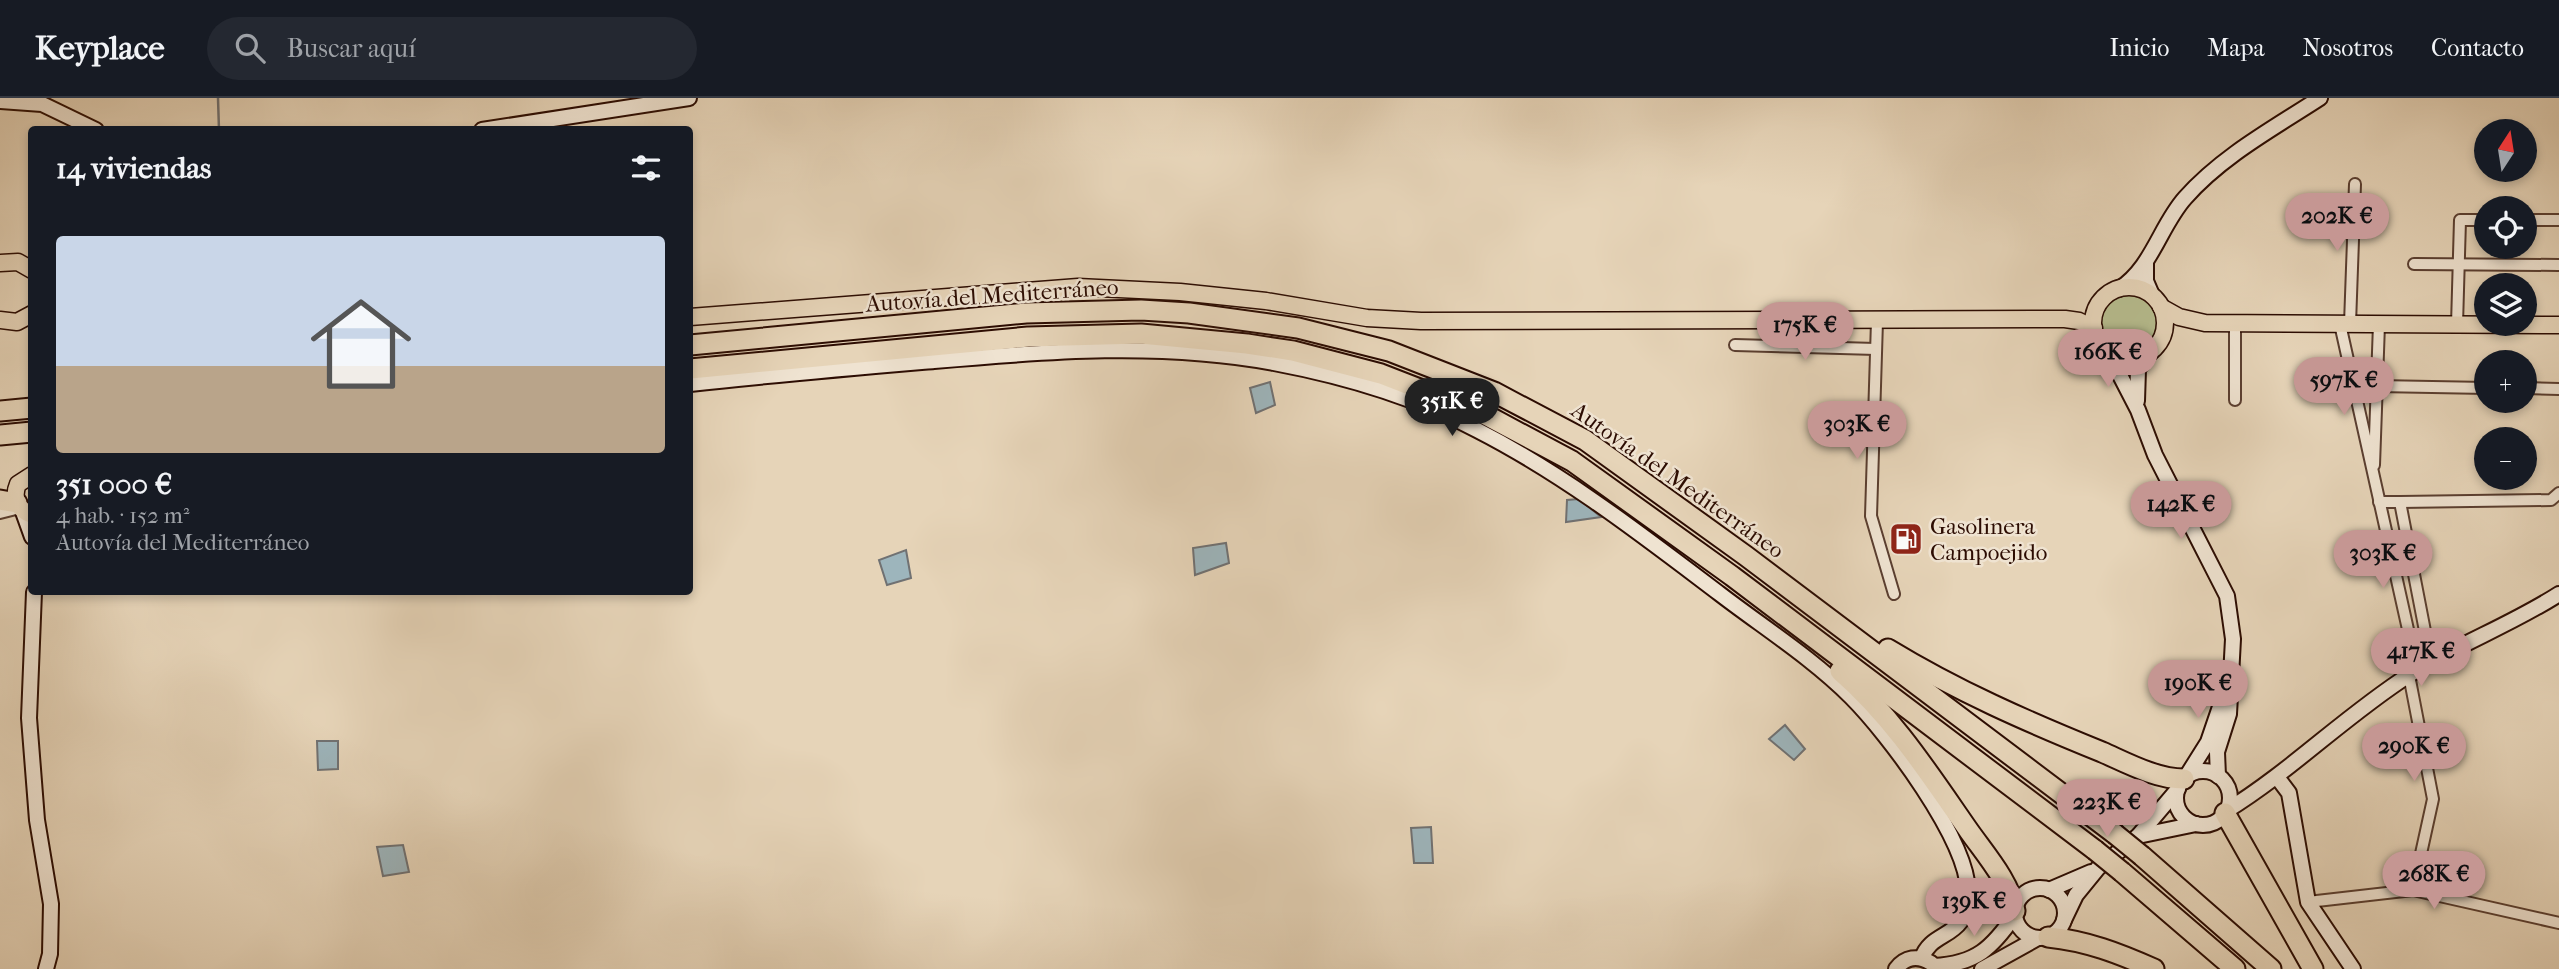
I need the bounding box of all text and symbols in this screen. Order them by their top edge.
search box [207,17,697,80]
text: Keyplace [35,29,165,68]
icon: search [231,29,269,67]
text: Buscar aquí [287,33,416,64]
text: Inicio [2109,34,2169,62]
text: Mapa [2207,34,2265,62]
text: Nosotros [2303,34,2393,62]
text: Contacto [2431,34,2524,62]
north arrow [2474,119,2538,182]
map controls [2474,119,2537,490]
icon: filters [627,149,665,187]
text: 14 viviendas [56,151,211,186]
pin: 202K € [2280,194,2394,253]
button: locate [2474,196,2537,259]
text: 202K € [2301,202,2373,229]
street label: Autovía del Mediterráneo [864,273,1119,318]
button: layers [2474,273,2537,336]
icon: home [298,281,424,407]
pin: 175K € [1748,302,1862,362]
text: 175K € [1773,311,1837,338]
pin: 166K € [2051,330,2165,389]
text: 166K € [2074,338,2142,365]
button: + [2474,350,2537,413]
pin: 597K € [2287,358,2401,417]
text: 597K € [2310,366,2378,393]
pin: 351K € [1395,378,1509,438]
text: 351K € [1421,387,1483,414]
street label: Autovía del Mediterráneo [1565,396,1789,564]
pin: 303K € [1800,402,1914,461]
text: 303K € [1824,410,1890,437]
button: − [2474,427,2537,490]
text: 351 000 € [56,467,172,502]
pin: 142K € [2124,482,2238,541]
text: 142K € [2147,490,2215,517]
text: 4 hab. · 152 m² [56,502,189,529]
place label: Gasolinera Campoejido [1930,513,2047,566]
fuel station icon: Gasolinera Campoejido [1887,520,1925,558]
text: Autovía del Mediterráneo [56,529,309,556]
pin: 303K € [2326,531,2440,590]
text: 303K € [2350,539,2416,566]
pin: 417K € [2364,628,2478,688]
text: 417K € [2387,637,2455,664]
pin: 190K € [2141,660,2255,720]
text: 190K € [2164,669,2232,696]
pin: 290K € [2357,724,2471,783]
text: 290K € [2378,732,2450,759]
pin: 223K € [2050,780,2164,839]
text: 223K € [2073,788,2141,815]
pin: 268K € [2377,852,2491,911]
text: 268K € [2398,860,2470,887]
pin: 139K € [1917,878,2031,938]
text: 139K € [1941,887,2007,914]

